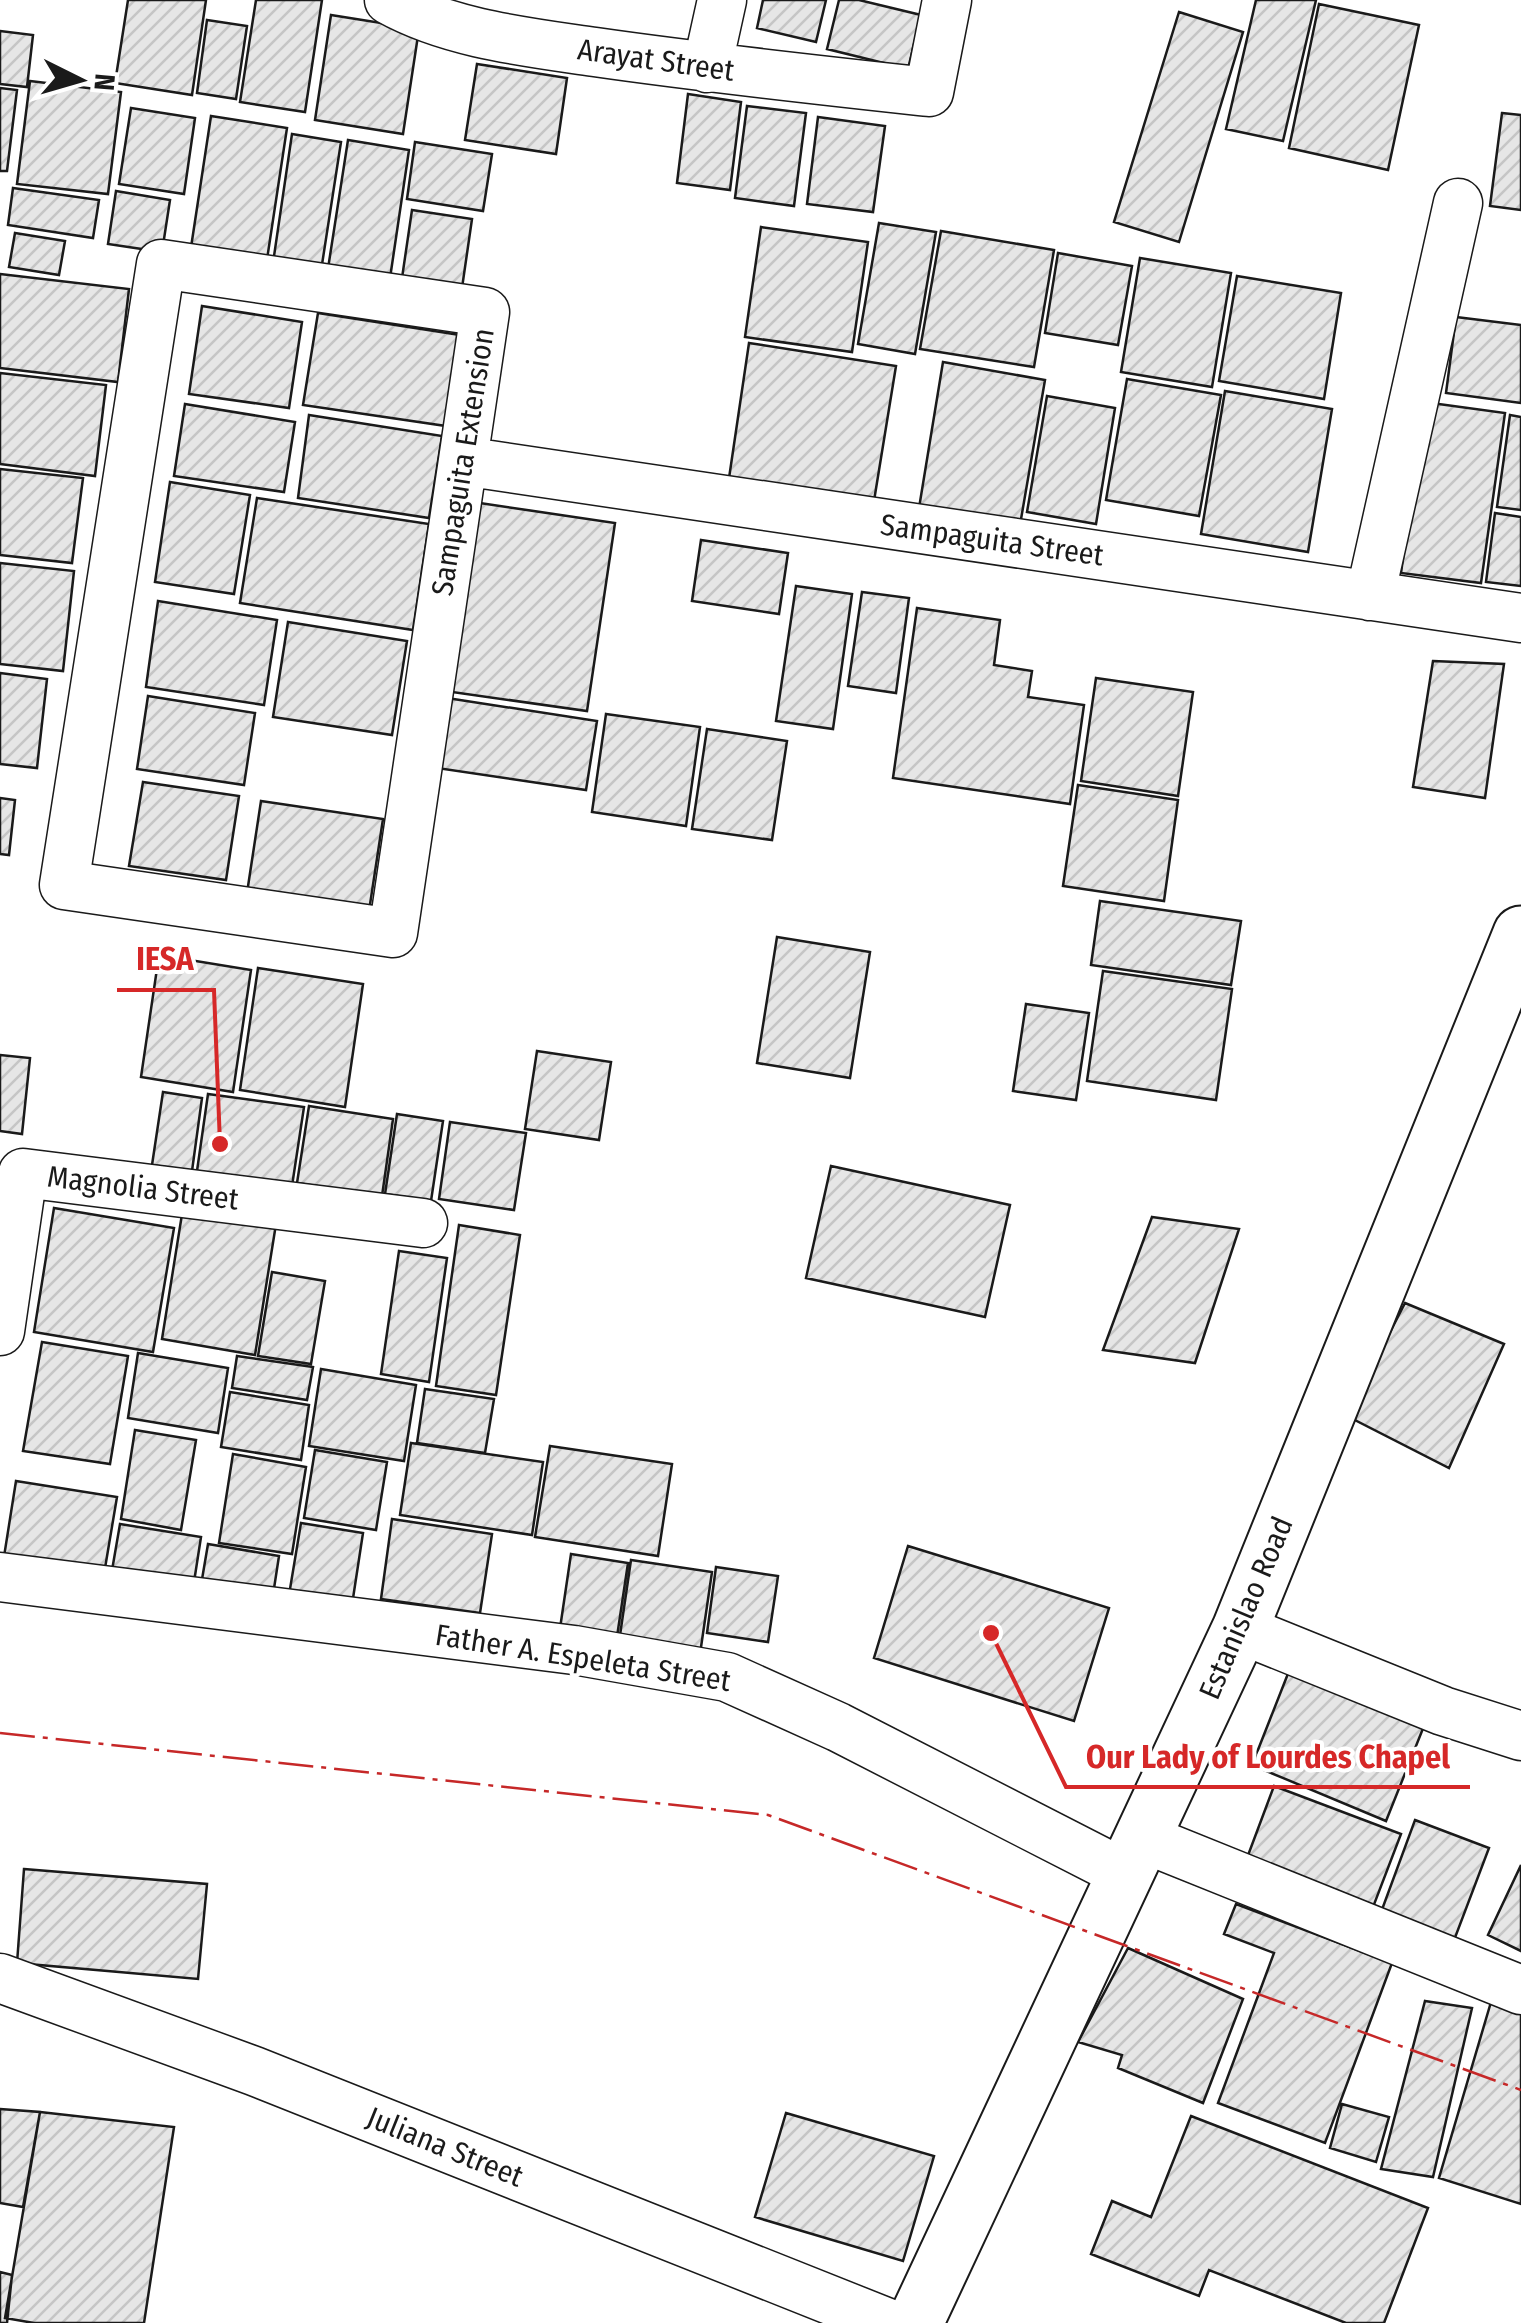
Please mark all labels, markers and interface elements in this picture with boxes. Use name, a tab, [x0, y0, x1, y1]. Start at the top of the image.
north arrow	[30, 30, 130, 130]
street label: Arayat Street	[575, 31, 737, 89]
text: N	[87, 72, 122, 92]
street label: Sampaguita Extension	[424, 326, 502, 598]
street label: Sampaguita Street	[878, 507, 1106, 574]
callout: IESA	[117, 928, 214, 990]
text: IESA	[136, 940, 194, 978]
street label: Magnolia Street	[45, 1158, 241, 1218]
street label: Estanislao Road	[1191, 1511, 1301, 1705]
street label: Father A. Espeleta Street	[433, 1617, 733, 1699]
callout: Our Lady of Lourdes Chapel	[1066, 1725, 1470, 1787]
text: Our Lady of Lourdes Chapel	[1086, 1738, 1450, 1776]
street label: Juliana Street	[362, 2099, 529, 2195]

